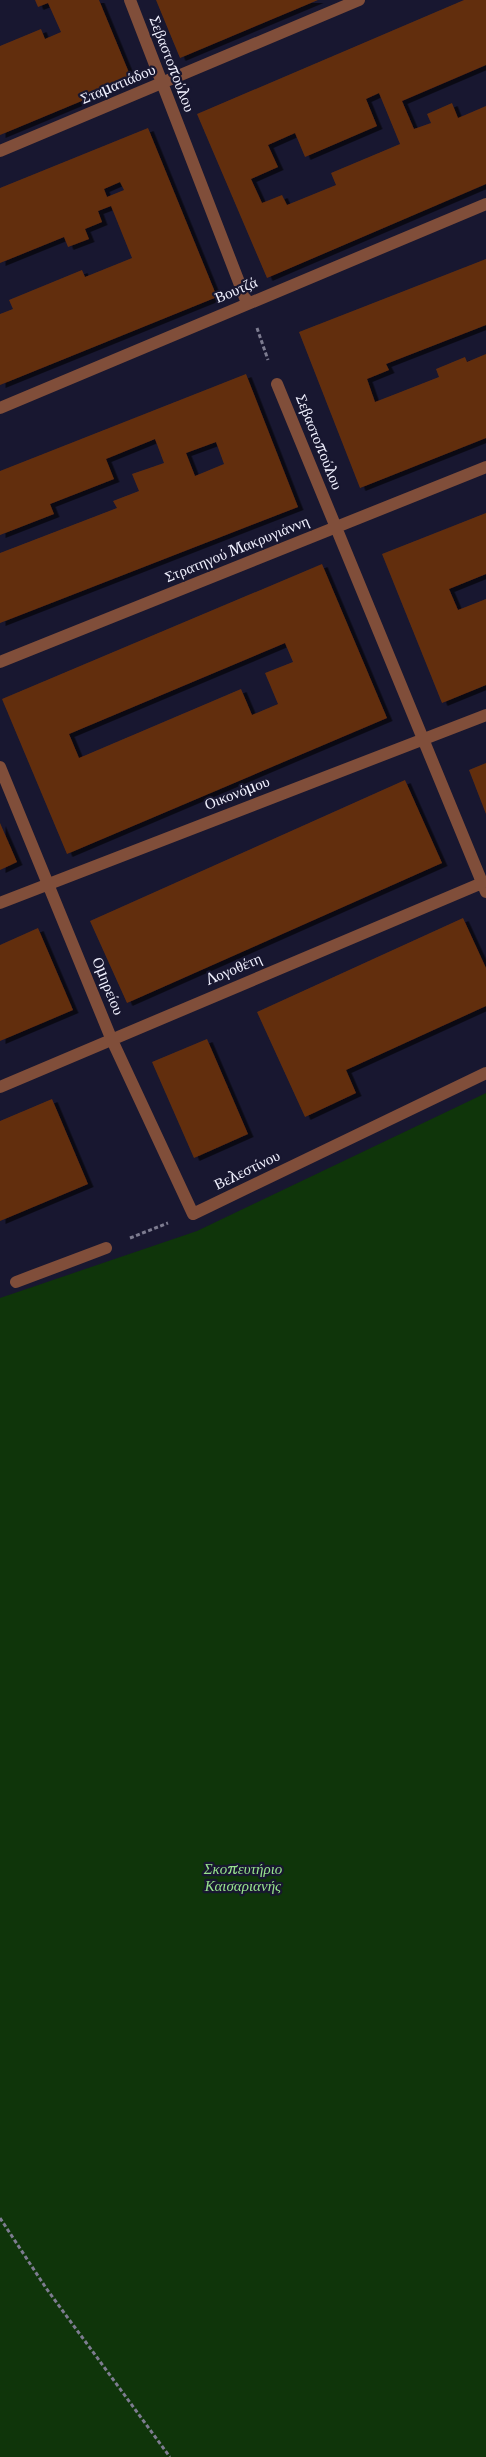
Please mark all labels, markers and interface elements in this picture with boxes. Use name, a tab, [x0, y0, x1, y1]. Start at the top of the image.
street label: Σεβαστοπούλου	[145, 13, 199, 114]
street label: Σταματιάδου	[78, 59, 158, 108]
street label: Βουτζά	[212, 272, 260, 307]
street label: Σεβαστοπούλου	[292, 391, 347, 492]
street label: Στρατηγού Μακρυγιάννη	[162, 511, 312, 586]
street label: Οικονόμου	[202, 771, 272, 814]
street label: Λογοθέτη	[202, 948, 265, 989]
street label: Ομηρείου	[88, 954, 129, 1018]
street label: Βελεστίνου	[211, 1145, 283, 1194]
park label: Σκοπευτήριο Καισαριανής	[203, 1859, 283, 1895]

